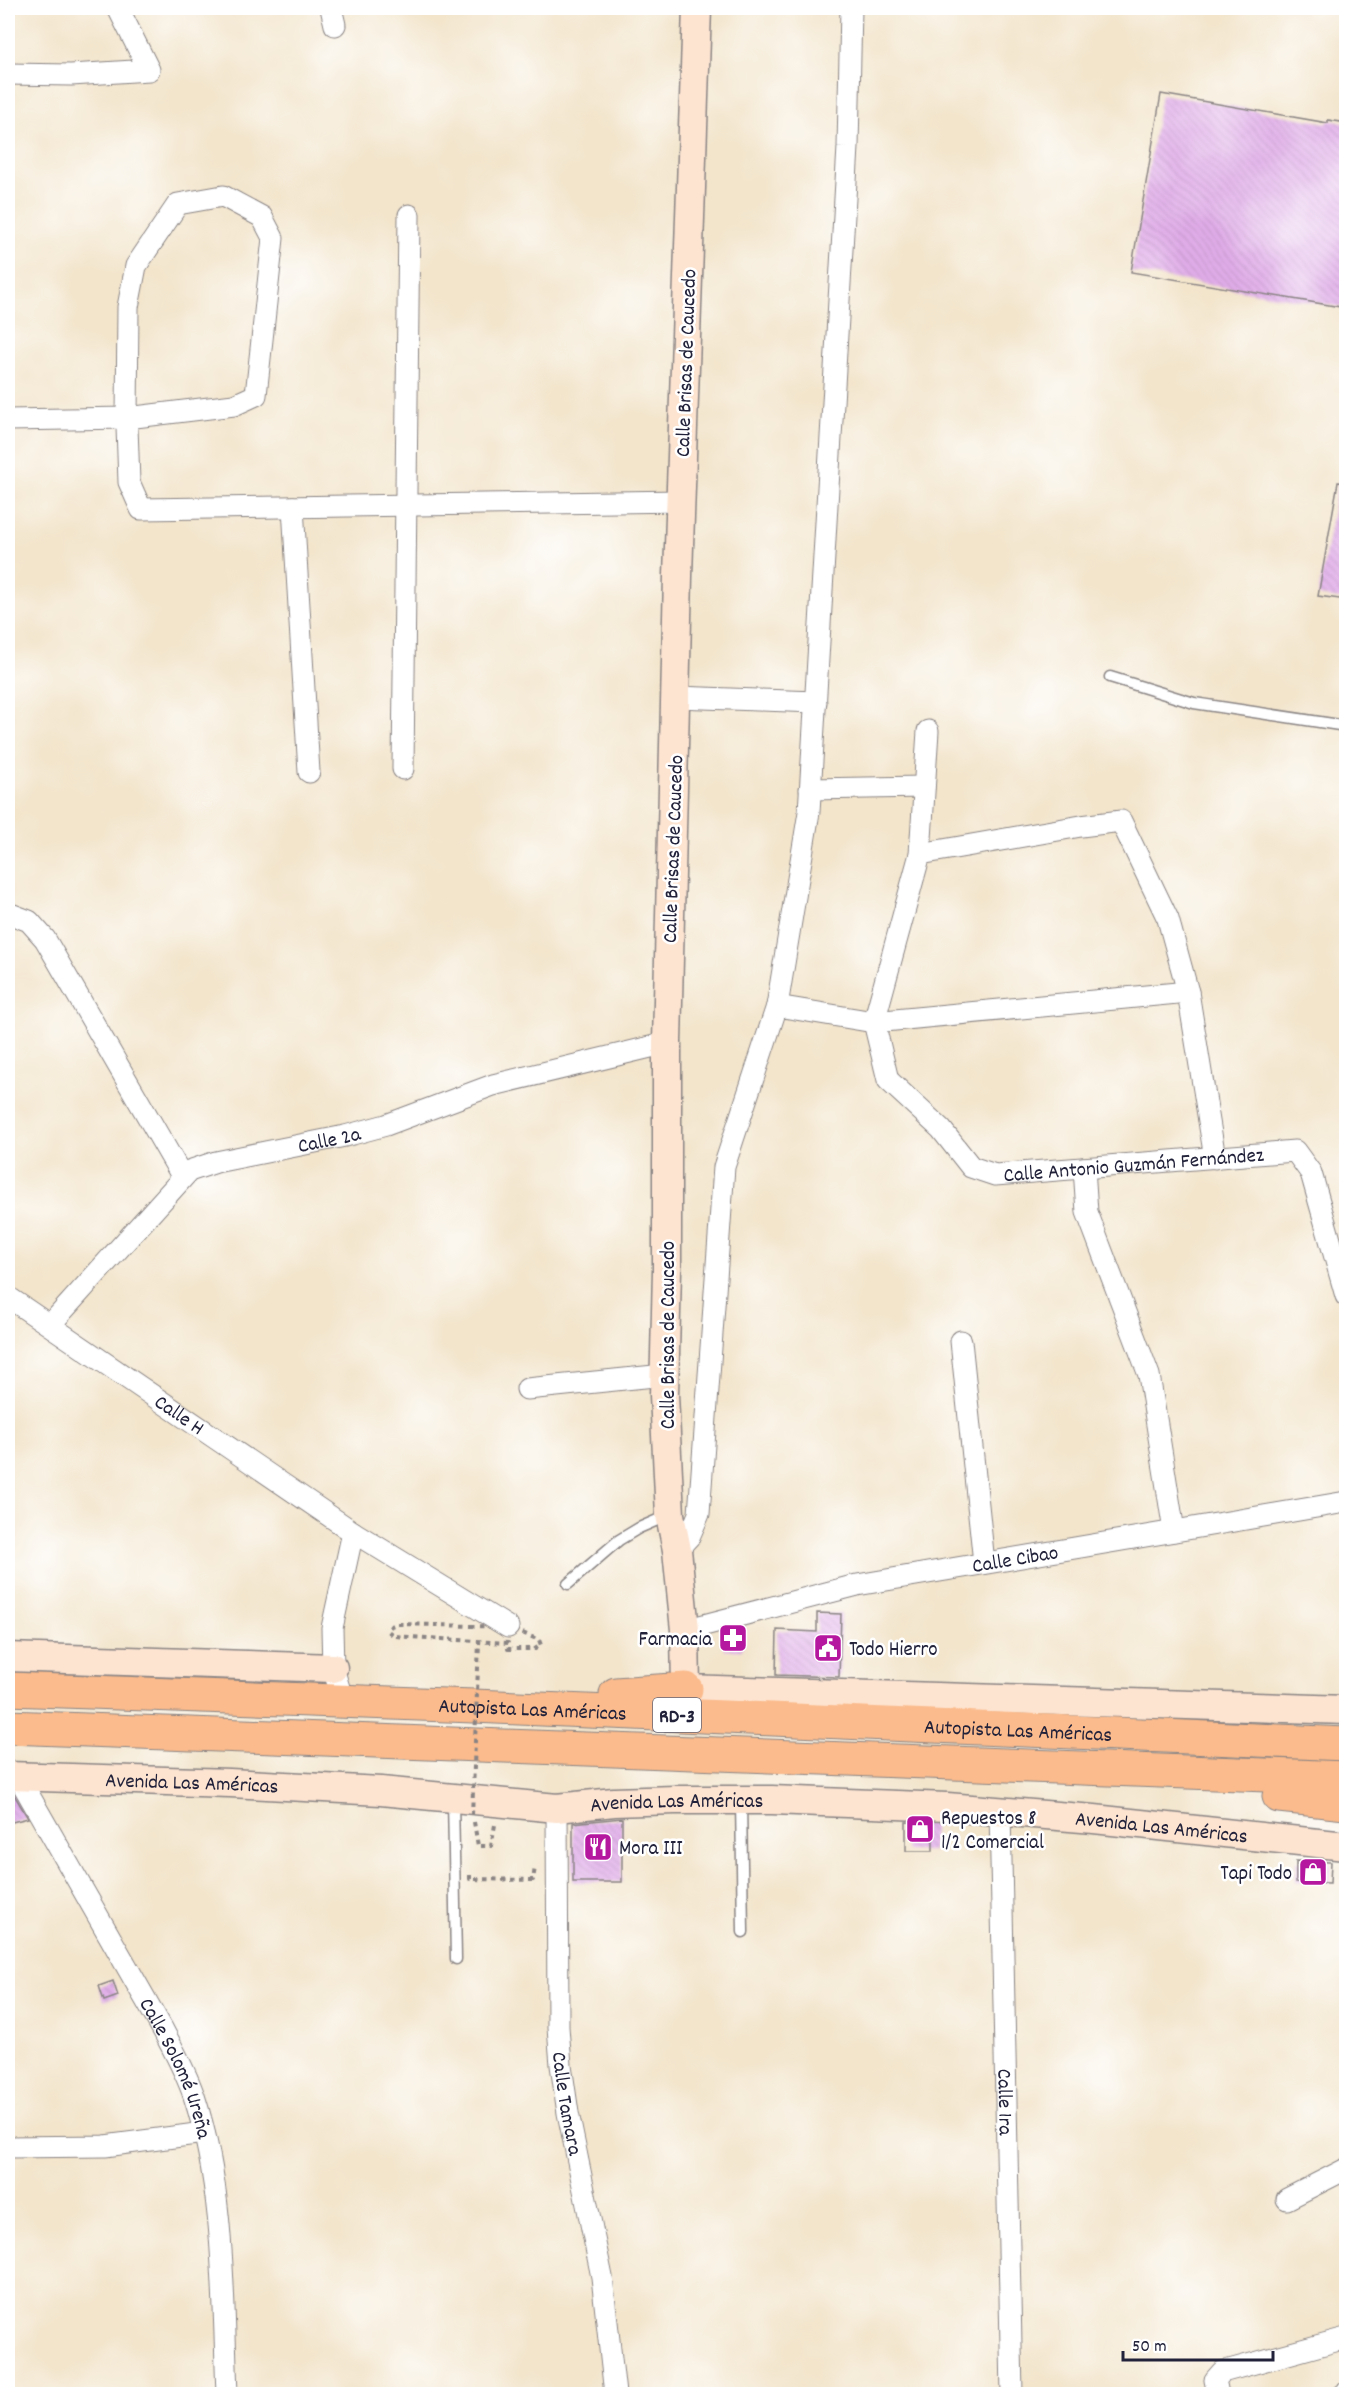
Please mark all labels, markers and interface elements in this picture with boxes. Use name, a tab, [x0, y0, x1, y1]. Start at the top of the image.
street label: Calle Brisas de Caucedo	[670, 269, 706, 458]
street label: Calle Brisas de Caucedo	[657, 755, 693, 944]
street label: Calle 2a	[295, 1120, 365, 1163]
street label: Calle Antonio Guzmán Fernández	[1003, 1142, 1265, 1192]
street label: Calle Brisas de Caucedo	[655, 1241, 685, 1429]
street label: Calle H	[147, 1389, 209, 1444]
street label: Calle Cibao	[970, 1539, 1061, 1583]
pharmacy icon: Farmacia	[717, 1622, 749, 1654]
place label: Farmacia	[639, 1626, 713, 1656]
public building icon: Todo Hierro	[812, 1632, 844, 1664]
place label: Todo Hierro	[849, 1636, 938, 1666]
street label: Autopista Las Américas	[438, 1693, 627, 1731]
road number: RD-3	[653, 1698, 701, 1732]
street label: Autopista Las Américas	[923, 1714, 1113, 1752]
street label: Avenida Las Américas	[105, 1767, 279, 1804]
street label: Avenida Las Américas	[589, 1788, 763, 1822]
place label: Repuestos 8 1/2 Comercial	[941, 1805, 1044, 1859]
street label: Avenida Las Américas	[1074, 1806, 1249, 1853]
shop icon: Repuestos 8 1/2 Comercial	[904, 1813, 936, 1845]
restaurant icon: Mora III	[582, 1831, 614, 1863]
place label: Mora III	[619, 1835, 683, 1865]
shop icon: Tapi Todo	[1297, 1856, 1329, 1888]
place label: Tapi Todo	[1220, 1860, 1292, 1890]
street label: Calle Solomé Ureña	[130, 1993, 218, 2143]
street label: Calle Tamara	[542, 2051, 589, 2160]
street label: Calle 1ra	[987, 2068, 1019, 2137]
scale bar	[1123, 2324, 1273, 2362]
text: 50 m	[1132, 2335, 1167, 2360]

